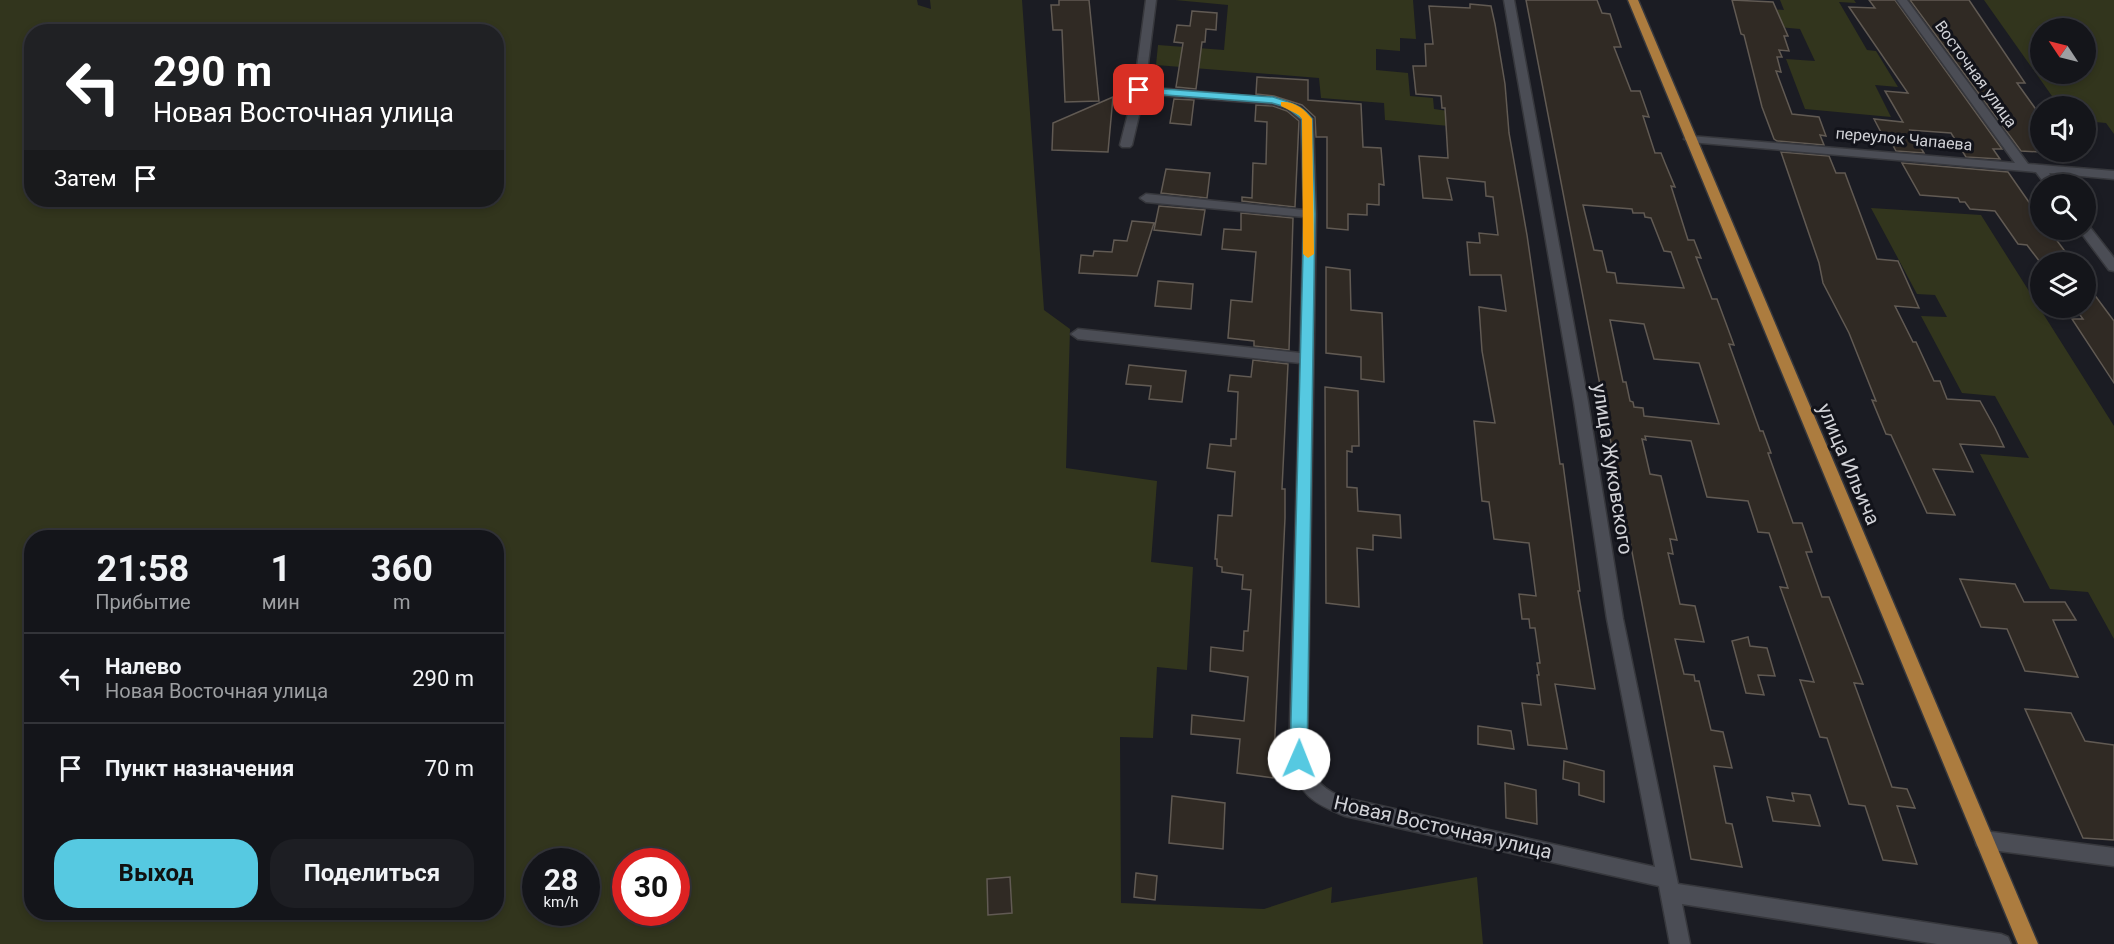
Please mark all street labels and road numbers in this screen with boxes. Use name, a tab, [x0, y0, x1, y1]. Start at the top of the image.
street label: Восточная улица	[1931, 17, 2021, 131]
street label: переулок Чапаева	[1835, 124, 1973, 154]
street label: улица Жуковского	[1588, 382, 1638, 556]
street label: улица Ильича	[1813, 399, 1885, 529]
street label: Новая Восточная улица	[1332, 790, 1554, 864]

